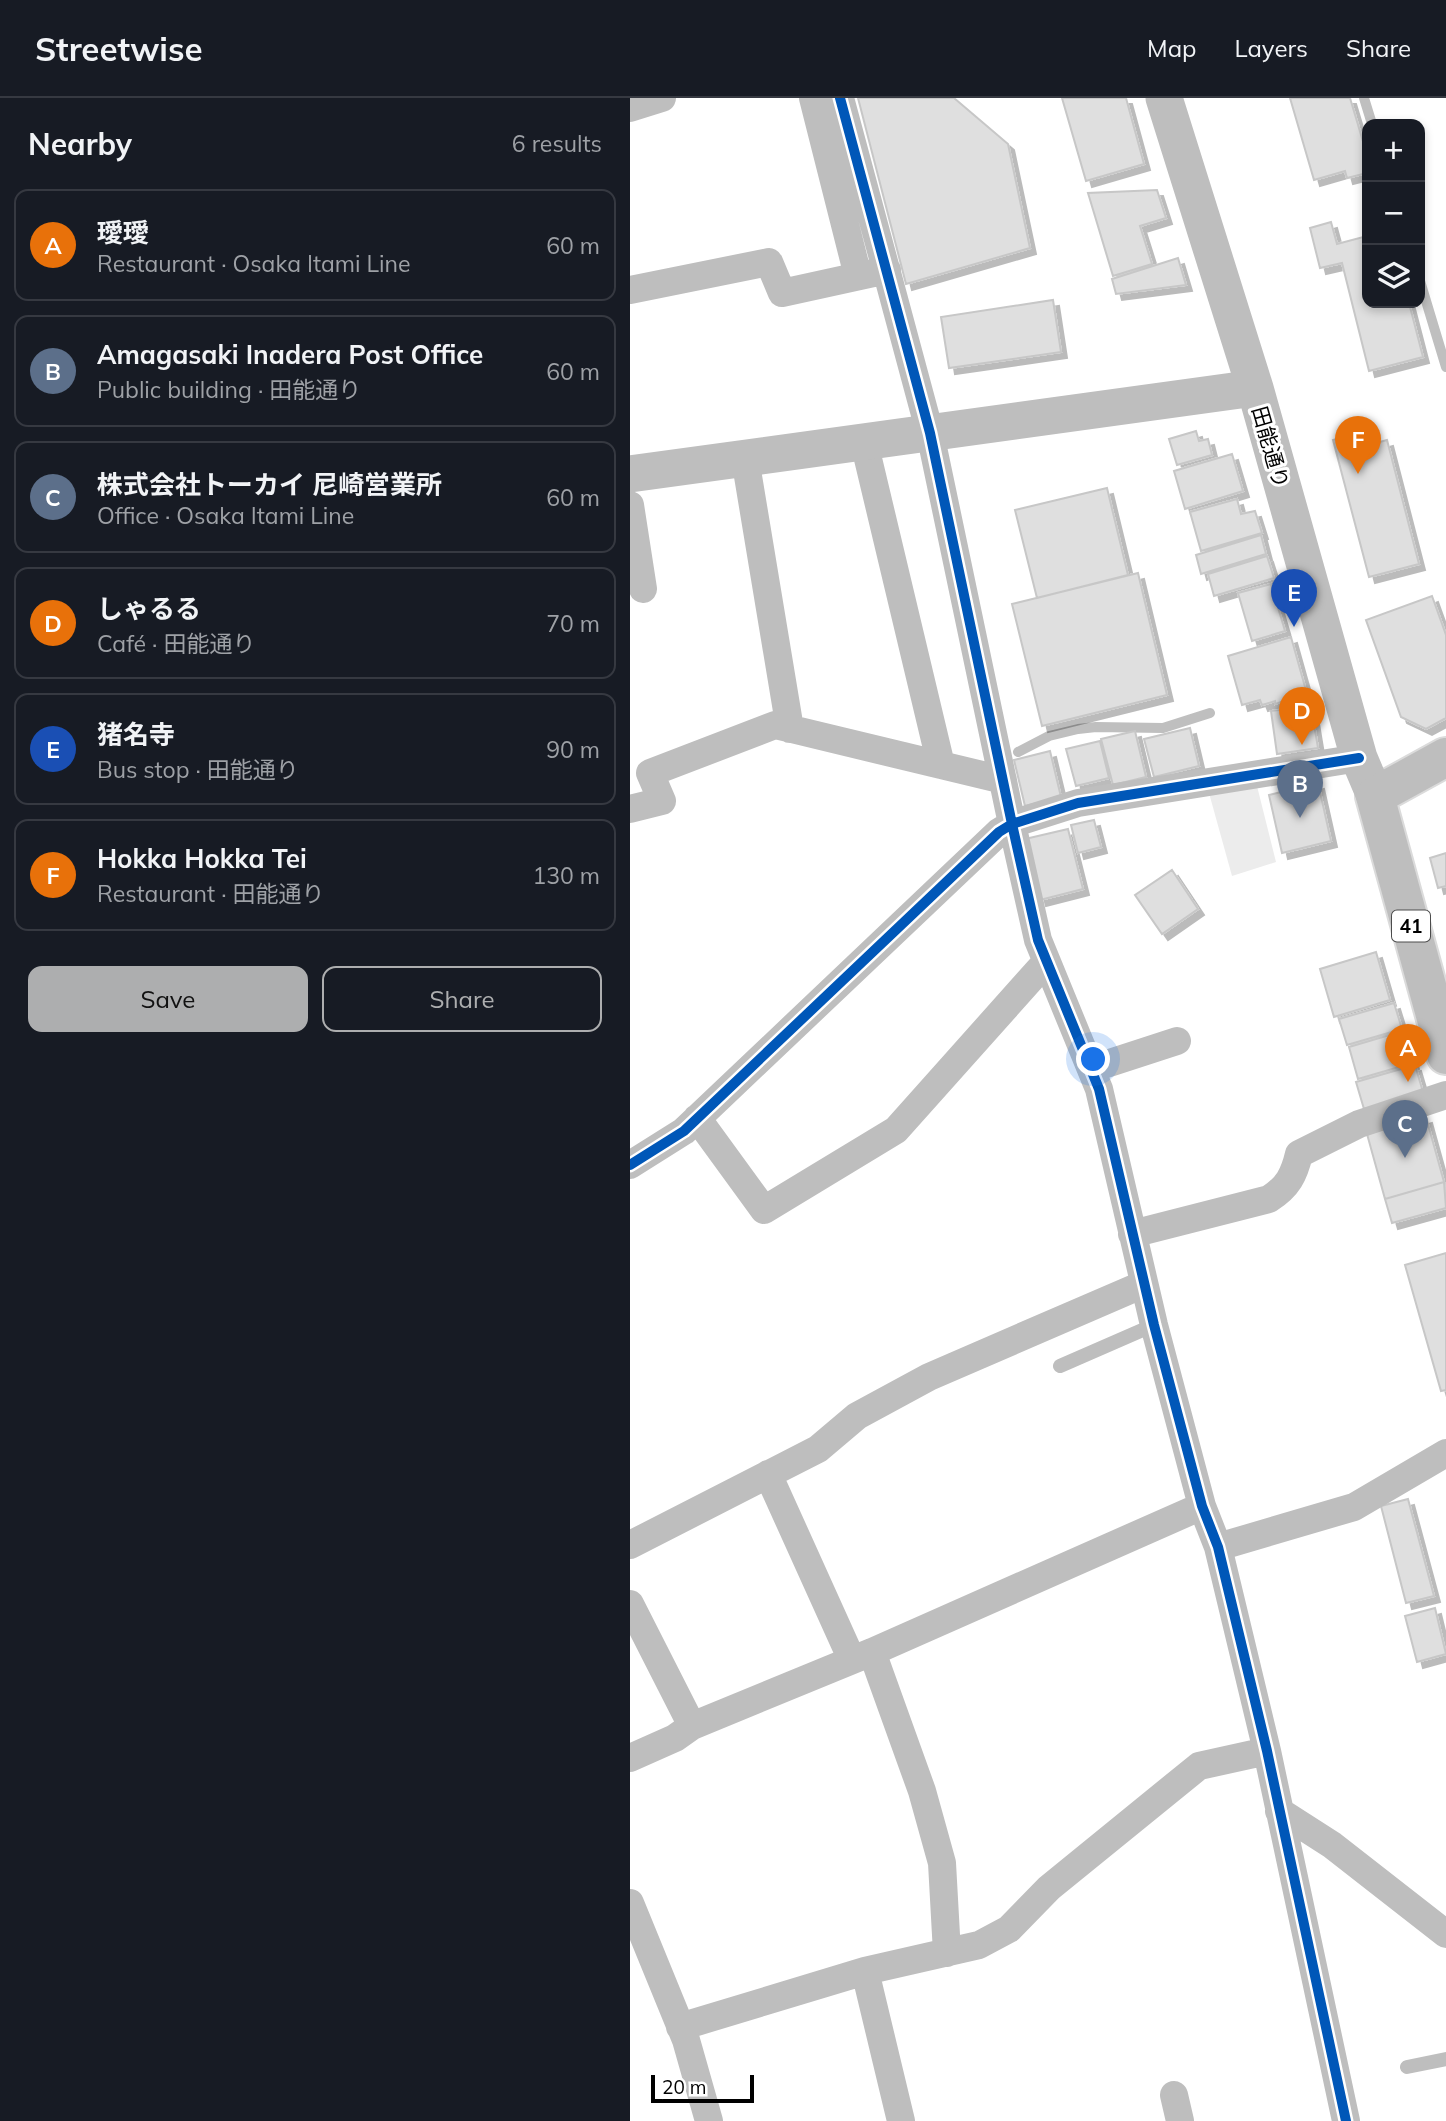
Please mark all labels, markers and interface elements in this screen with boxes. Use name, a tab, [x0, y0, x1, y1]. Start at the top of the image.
text: Streetwise	[35, 28, 203, 69]
text: Map	[1147, 33, 1196, 63]
text: Layers	[1234, 33, 1308, 63]
text: Share	[1346, 33, 1411, 63]
map controls	[1362, 119, 1425, 308]
button: +	[1362, 119, 1425, 182]
text: Nearby	[28, 125, 132, 163]
text: 6 results	[512, 129, 602, 158]
button: −	[1362, 182, 1425, 245]
text: 璦璦	[97, 216, 149, 249]
text: A	[44, 231, 62, 260]
text: 60 m	[546, 231, 600, 260]
button: layers	[1362, 245, 1425, 308]
text: Restaurant · Osaka Itami Line	[97, 249, 410, 278]
text: Amagasaki Inadera Post Office	[97, 338, 483, 371]
text: B	[45, 357, 61, 386]
text: 60 m	[546, 357, 600, 386]
text: Public building · 田能通り	[97, 375, 361, 404]
street label: 田能通り	[1247, 403, 1295, 491]
pin: F	[1335, 416, 1381, 474]
text: 株式会社トーカイ 尼崎営業所	[97, 468, 442, 501]
text: C	[45, 483, 61, 512]
text: 60 m	[546, 483, 600, 512]
text: Office · Osaka Itami Line	[97, 501, 354, 530]
pin: E	[1271, 569, 1317, 627]
text: しゃるる	[97, 592, 201, 625]
text: D	[44, 609, 62, 638]
text: 70 m	[546, 609, 600, 638]
text: Café · 田能通り	[97, 629, 255, 658]
pin: D	[1279, 687, 1325, 745]
text: 猪名寺	[97, 718, 175, 751]
text: E	[46, 735, 60, 764]
text: 90 m	[546, 735, 600, 764]
text: Bus stop · 田能通り	[97, 755, 299, 784]
pin: B	[1277, 760, 1323, 818]
text: Hokka Hokka Tei	[97, 842, 307, 875]
text: F	[46, 861, 60, 890]
text: 130 m	[532, 861, 600, 890]
text: Restaurant · 田能通り	[97, 879, 324, 908]
road number: 41	[1392, 911, 1430, 942]
button: Save	[28, 966, 308, 1032]
button: Share	[322, 966, 602, 1032]
pin: A	[1385, 1024, 1431, 1082]
your location	[1076, 1042, 1110, 1076]
pin: C	[1382, 1100, 1428, 1158]
scale bar	[651, 2072, 754, 2104]
text: 20 m	[662, 2075, 706, 2099]

